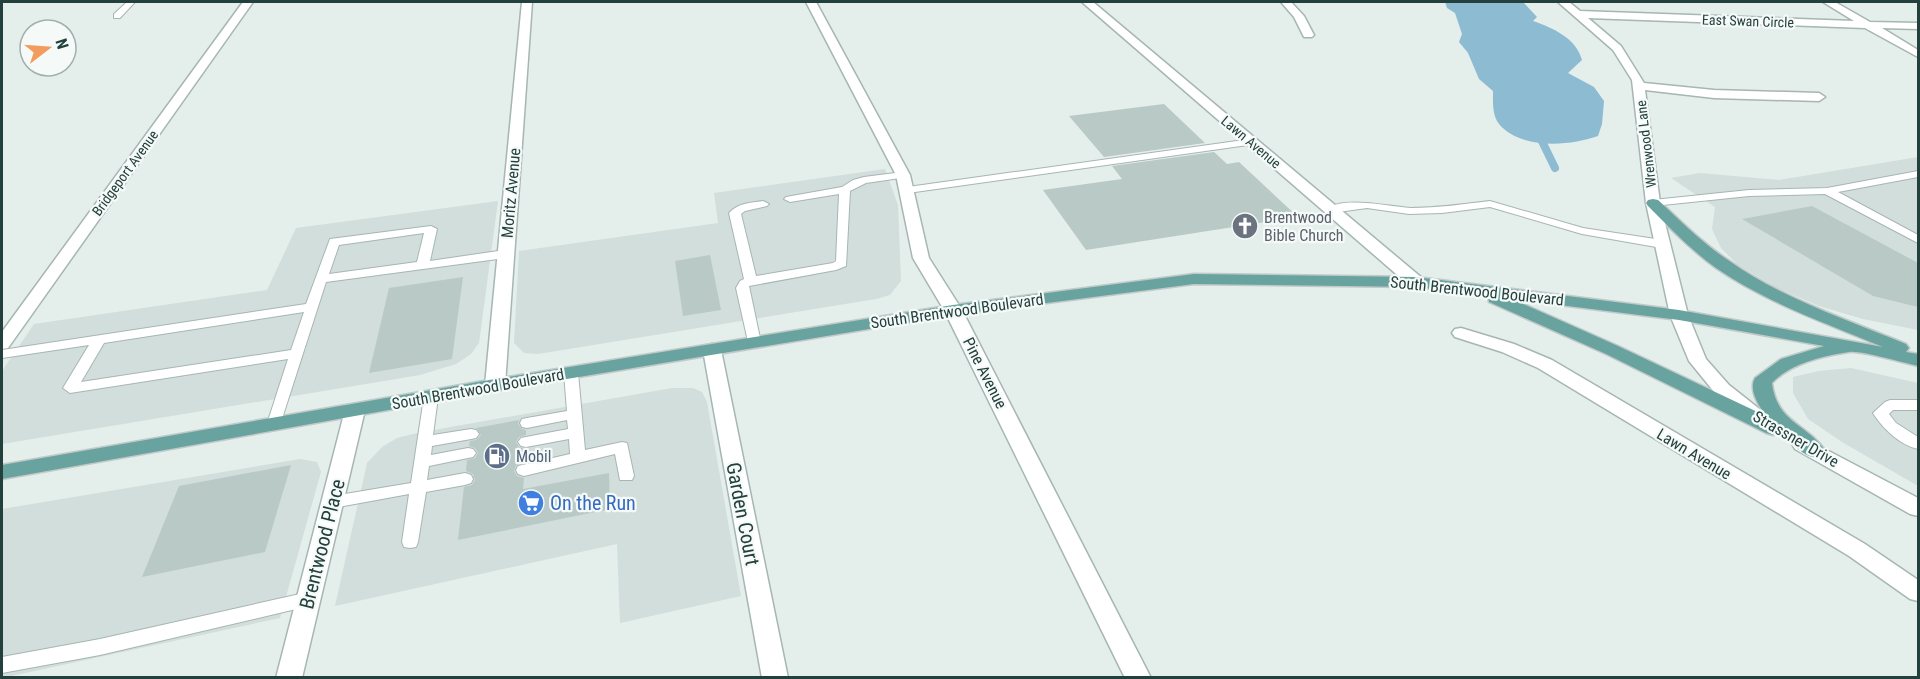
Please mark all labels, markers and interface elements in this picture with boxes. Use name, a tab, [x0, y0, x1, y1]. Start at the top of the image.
street label: East Swan Circle	[1702, 11, 1795, 31]
north arrow	[18, 18, 78, 78]
text: N	[51, 36, 72, 51]
street label: Wrenwood Lane	[1633, 99, 1659, 189]
street label: Lawn Avenue	[1218, 112, 1284, 172]
street label: Bridgeport Avenue	[89, 127, 162, 219]
street label: Moritz Avenue	[498, 147, 524, 239]
place label: Brentwood Bible Church	[1264, 208, 1344, 245]
church icon: Brentwood Bible Church	[1230, 211, 1260, 241]
street label: South Brentwood Boulevard	[1389, 272, 1565, 310]
street label: South Brentwood Boulevard	[869, 289, 1045, 333]
street label: Pine Avenue	[959, 334, 1011, 412]
street label: South Brentwood Boulevard	[391, 365, 565, 413]
street label: Strassner Drive	[1750, 407, 1842, 471]
street label: Lawn Avenue	[1653, 424, 1735, 484]
fuel station icon: Mobil	[482, 441, 512, 471]
place label: Mobil	[516, 447, 551, 466]
street label: Garden Court	[721, 460, 765, 568]
street label: Brentwood Place	[294, 476, 350, 612]
supermarket icon: On the Run	[516, 488, 546, 518]
place label: On the Run	[550, 491, 636, 515]

